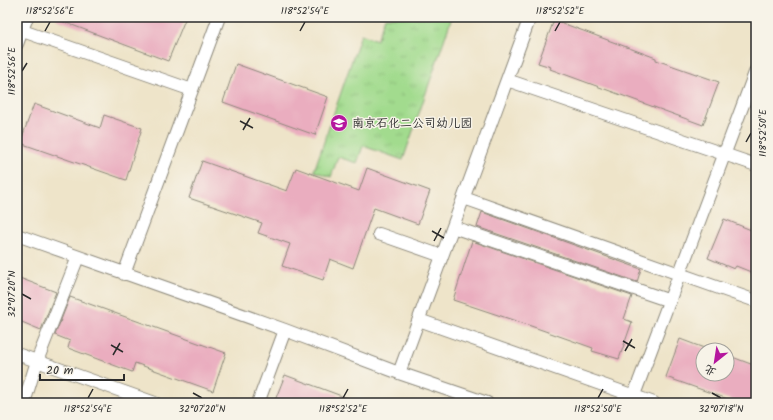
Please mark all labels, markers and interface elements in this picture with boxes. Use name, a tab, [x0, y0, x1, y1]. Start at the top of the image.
text: 118°52'56"E	[26, 3, 75, 19]
text: 118°52'54"E	[281, 3, 330, 19]
text: 118°52'52"E	[536, 3, 585, 19]
text: 118°52'56"E	[4, 46, 20, 95]
text: 118°52'50"E	[755, 108, 771, 157]
school or university icon: 南京石化二公司幼儿园	[329, 113, 349, 133]
place label: 南京石化二公司幼儿园	[352, 114, 472, 133]
text: 32°07'20"N	[4, 270, 20, 317]
north arrow	[695, 342, 735, 382]
scale bar	[40, 356, 124, 382]
text: 北	[701, 359, 720, 380]
text: 20 m	[46, 361, 74, 380]
text: 118°52'54"E	[64, 401, 113, 417]
text: 32°07'20"N	[179, 401, 226, 417]
text: 118°52'52"E	[319, 401, 368, 417]
text: 118°52'50"E	[574, 401, 623, 417]
text: 32°07'18"N	[698, 401, 744, 417]

